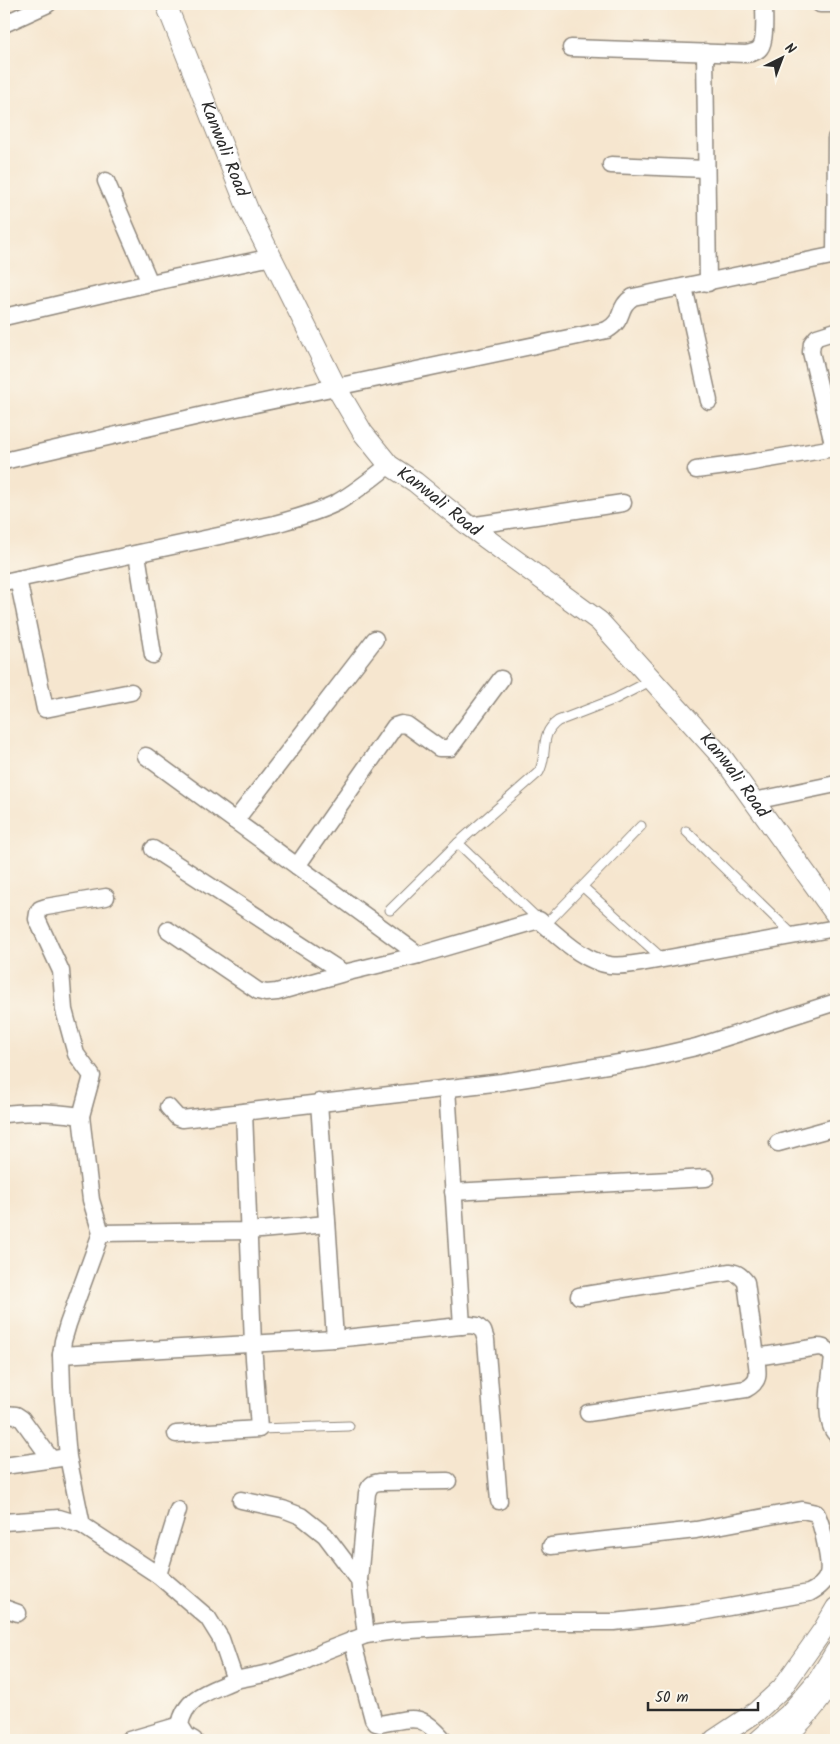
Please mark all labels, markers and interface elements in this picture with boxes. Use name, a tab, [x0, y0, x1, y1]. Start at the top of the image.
north arrow	[758, 32, 808, 82]
text: N	[779, 38, 801, 60]
street label: Kanwali Road	[192, 96, 256, 202]
street label: Kanwali Road	[391, 459, 488, 545]
street label: Kanwali Road	[692, 726, 777, 825]
scale bar	[648, 1679, 758, 1711]
text: 50 m	[655, 1686, 689, 1710]

